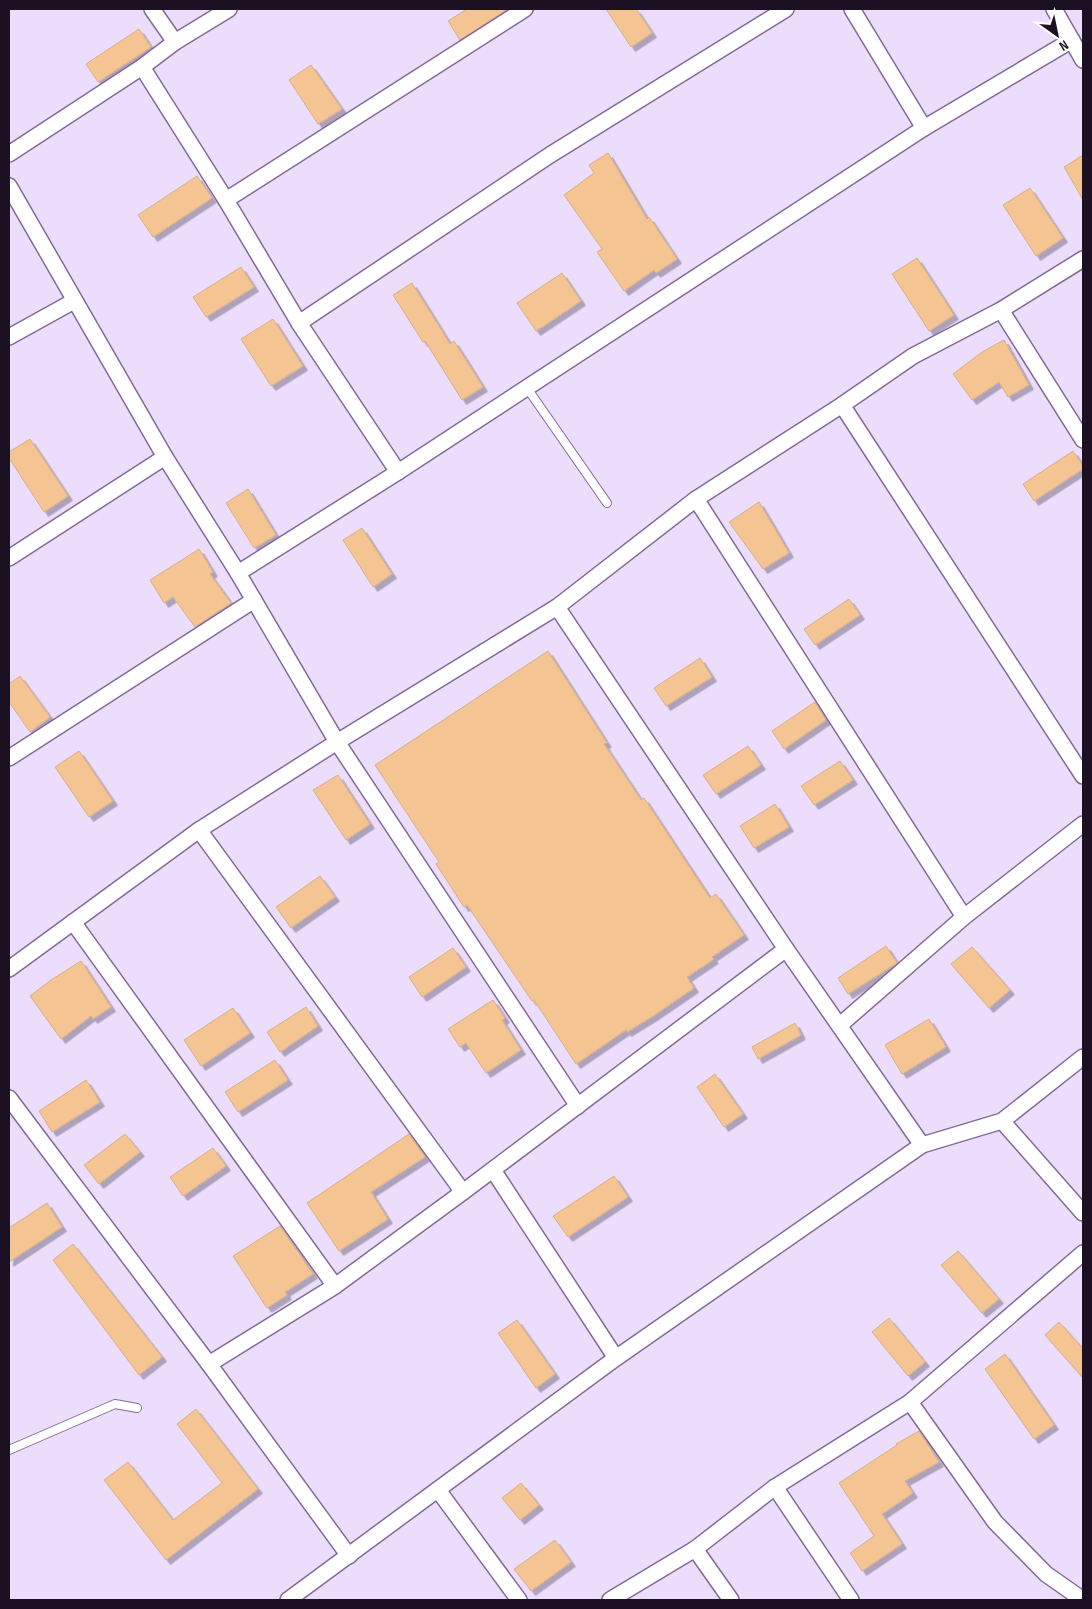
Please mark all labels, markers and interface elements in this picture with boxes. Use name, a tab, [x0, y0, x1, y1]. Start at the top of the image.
north arrow	[1032, 10, 1082, 60]
text: N	[1056, 36, 1072, 55]

